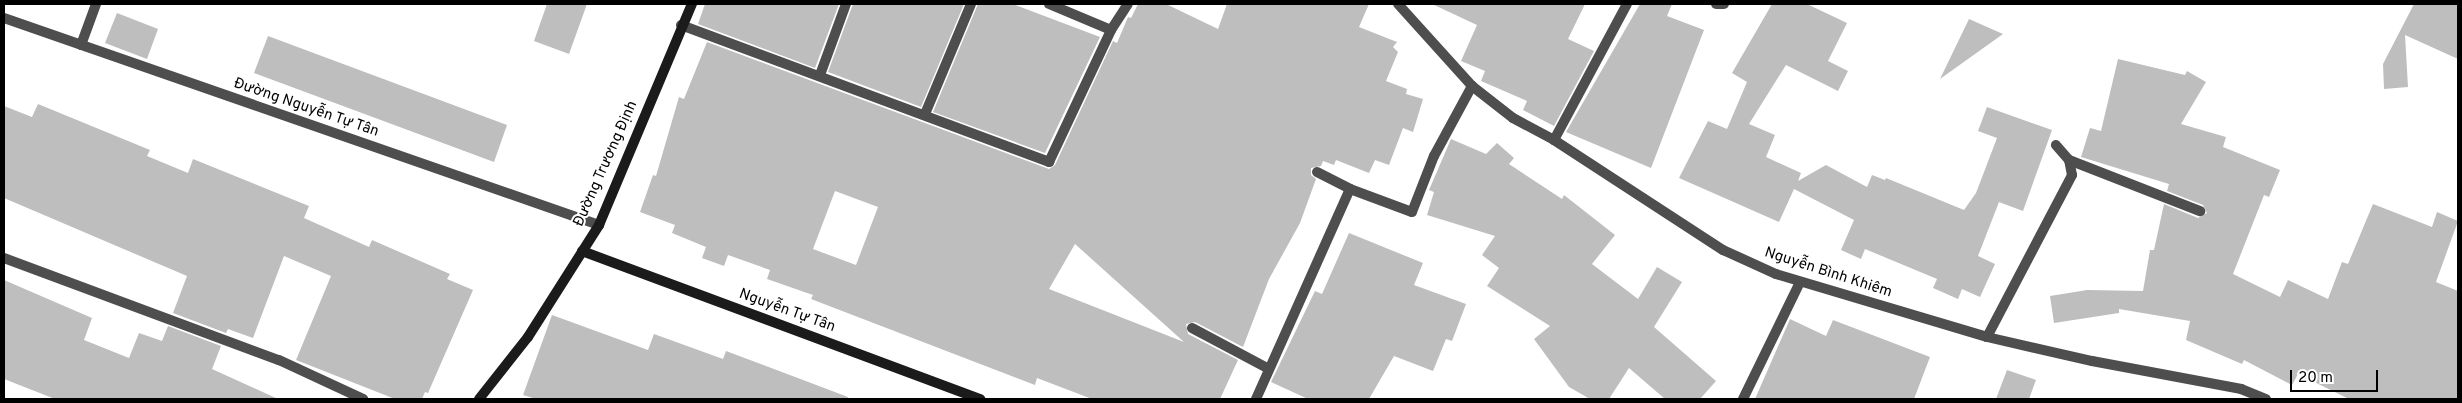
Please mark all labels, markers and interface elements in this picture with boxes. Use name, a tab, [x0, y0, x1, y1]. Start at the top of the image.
street label: Đường Nguyễn Tự Tân	[230, 74, 382, 142]
street label: Đường Trương Định	[570, 98, 642, 230]
street label: Nguyễn Bình Khiêm	[1762, 244, 1894, 302]
street label: Nguyễn Tự Tân	[736, 285, 838, 337]
scale bar	[2292, 360, 2380, 392]
text: 20 m	[2298, 369, 2333, 388]

